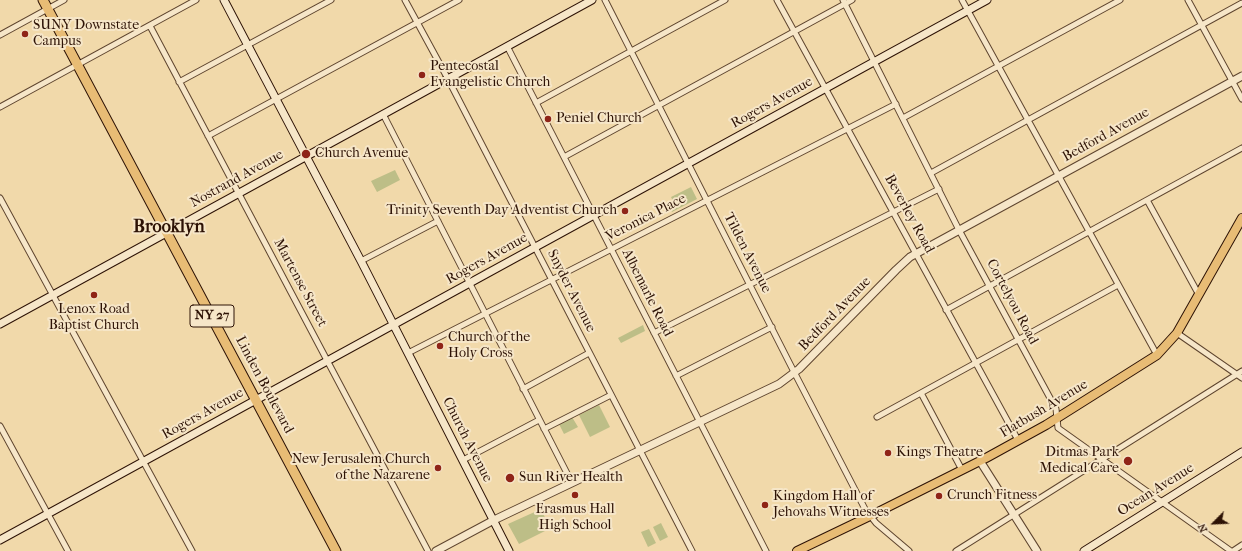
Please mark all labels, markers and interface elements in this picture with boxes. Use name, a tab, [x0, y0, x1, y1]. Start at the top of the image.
place label: SUNY Downstate Campus	[33, 18, 139, 50]
marker: SUNY Downstate Campus	[20, 29, 30, 39]
place label: Pentecostal Evangelistic Church	[430, 59, 550, 92]
marker: Pentecostal Evangelistic Church	[417, 70, 427, 80]
street label: Rogers Avenue	[728, 74, 816, 132]
street label: Bedford Avenue	[1060, 104, 1152, 166]
place label: Peniel Church	[556, 111, 642, 127]
marker: Peniel Church	[543, 114, 553, 124]
street label: Nostrand Avenue	[187, 146, 287, 212]
place label: Church Avenue	[315, 146, 408, 162]
marker: Church Avenue	[300, 148, 312, 160]
street label: Beverley Road	[880, 172, 938, 256]
street label: Veronica Place	[603, 191, 689, 245]
place label: Trinity Seventh Day Adventist Church	[386, 203, 617, 219]
marker: Trinity Seventh Day Adventist Church	[620, 206, 630, 216]
street label: Tilden Avenue	[720, 210, 774, 296]
district label: Brooklyn	[133, 217, 205, 239]
street label: Rogers Avenue	[443, 230, 531, 288]
street label: Martense Street	[270, 236, 330, 330]
street label: Albemarle Road	[618, 246, 676, 340]
street label: Snyder Avenue	[543, 247, 599, 335]
street label: Cortelyou Road	[982, 256, 1042, 348]
street label: Bedford Avenue	[795, 273, 875, 355]
marker: Lenox Road Baptist Church	[89, 290, 99, 300]
place label: Lenox Road Baptist Church	[49, 302, 139, 334]
road number: NY 27	[190, 305, 234, 327]
place label: Church of the Holy Cross	[448, 330, 530, 362]
street label: Linden Boulevard	[231, 334, 297, 436]
marker: Church of the Holy Cross	[435, 341, 445, 351]
street label: Flatbush Avenue	[997, 376, 1091, 442]
street label: Rogers Avenue	[159, 385, 247, 443]
street label: Church Avenue	[438, 395, 496, 485]
place label: Kings Theatre	[896, 445, 983, 461]
place label: Ditmas Park Medical Care	[1040, 445, 1119, 478]
marker: Kings Theatre	[883, 448, 893, 458]
place label: New Jerusalem Church of the Nazarene	[292, 452, 430, 484]
marker: Ditmas Park Medical Care	[1122, 455, 1134, 467]
street label: Ocean Avenue	[1115, 460, 1197, 520]
marker: New Jerusalem Church of the Nazarene	[433, 463, 443, 473]
place label: Sun River Health	[519, 470, 623, 486]
marker: Sun River Health	[504, 472, 516, 484]
place label: Crunch Fitness	[947, 488, 1037, 504]
place label: Kingdom Hall of Jehovahs Witnesses	[773, 489, 889, 522]
marker: Erasmus Hall High School	[570, 490, 580, 500]
marker: Crunch Fitness	[934, 491, 944, 501]
marker: Kingdom Hall of Jehovahs Witnesses	[760, 500, 770, 510]
place label: Erasmus Hall High School	[535, 502, 615, 534]
north arrow	[1194, 503, 1234, 543]
text: N	[1195, 522, 1210, 535]

